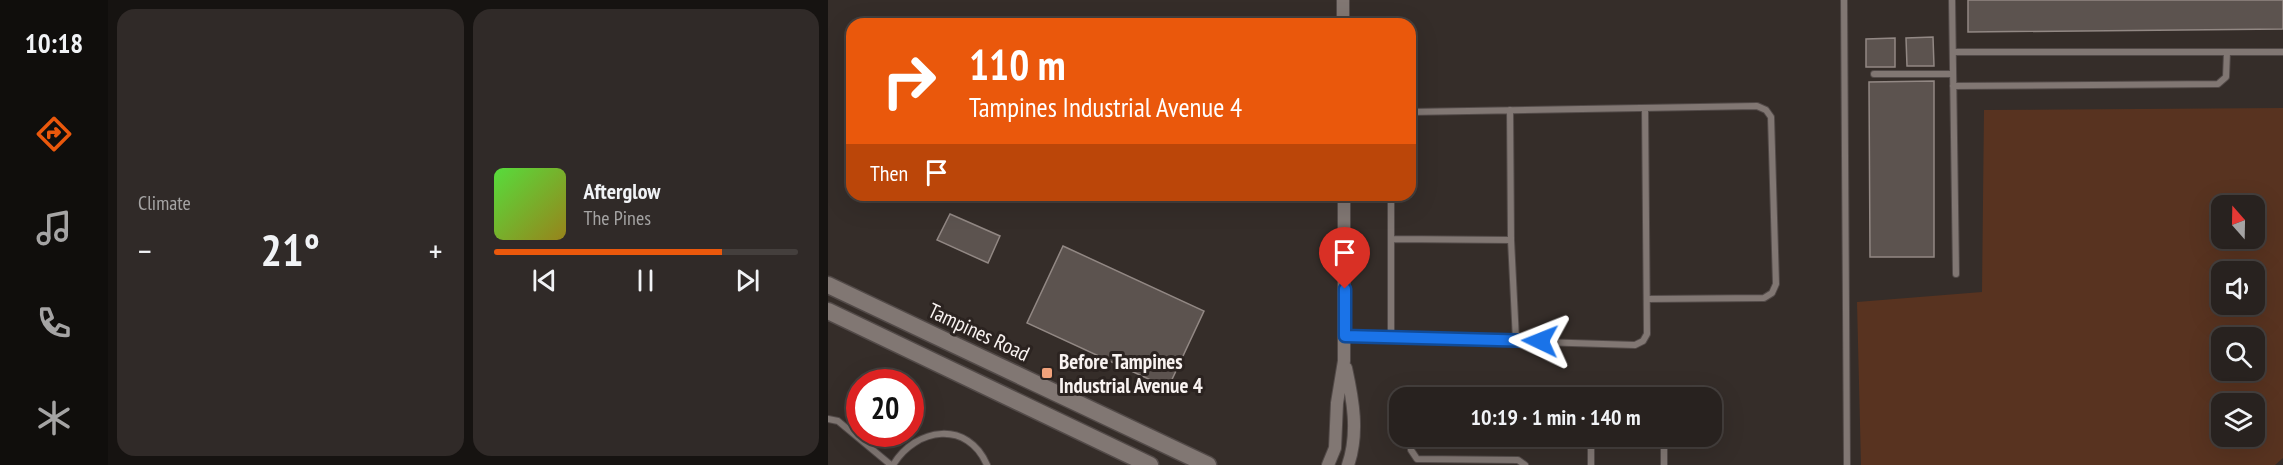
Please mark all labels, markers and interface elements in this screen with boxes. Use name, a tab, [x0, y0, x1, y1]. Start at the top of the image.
text: 10:18	[25, 26, 83, 60]
text: 110 m	[969, 37, 1066, 92]
icon: right	[870, 42, 948, 120]
text: Tampines Industrial Avenue 4	[969, 90, 1242, 124]
icon: directions	[33, 113, 75, 155]
icon: arrive	[920, 156, 953, 189]
text: Then	[870, 159, 908, 187]
text: Afterglow	[584, 177, 660, 205]
text: Climate	[138, 190, 191, 216]
north arrow	[2211, 195, 2265, 249]
map controls	[2211, 195, 2265, 447]
text: The Pines	[584, 205, 651, 231]
icon: music	[33, 207, 75, 249]
text: 21°	[261, 220, 320, 278]
pin	[1319, 227, 1370, 289]
text: −	[138, 229, 152, 272]
text: +	[429, 229, 443, 272]
icon: arrive	[1328, 236, 1361, 269]
button: sound	[2211, 261, 2265, 315]
icon: previous	[528, 264, 561, 297]
icon: pause	[629, 264, 662, 297]
icon: next	[731, 264, 764, 297]
street label: Tampines Road	[924, 297, 1034, 367]
icon: phone	[33, 302, 75, 344]
position arrow	[1508, 309, 1572, 373]
button: search	[2211, 327, 2265, 381]
place label: Before Tampines Industrial Avenue 4	[1059, 348, 1203, 399]
marker: Before Tampines Industrial Avenue 4	[1040, 366, 1054, 380]
speed limit sign: 20	[846, 369, 924, 447]
button: layers	[2211, 393, 2265, 447]
icon: climate	[33, 397, 75, 439]
text: 10:19 · 1 min · 140 m	[1470, 403, 1641, 431]

